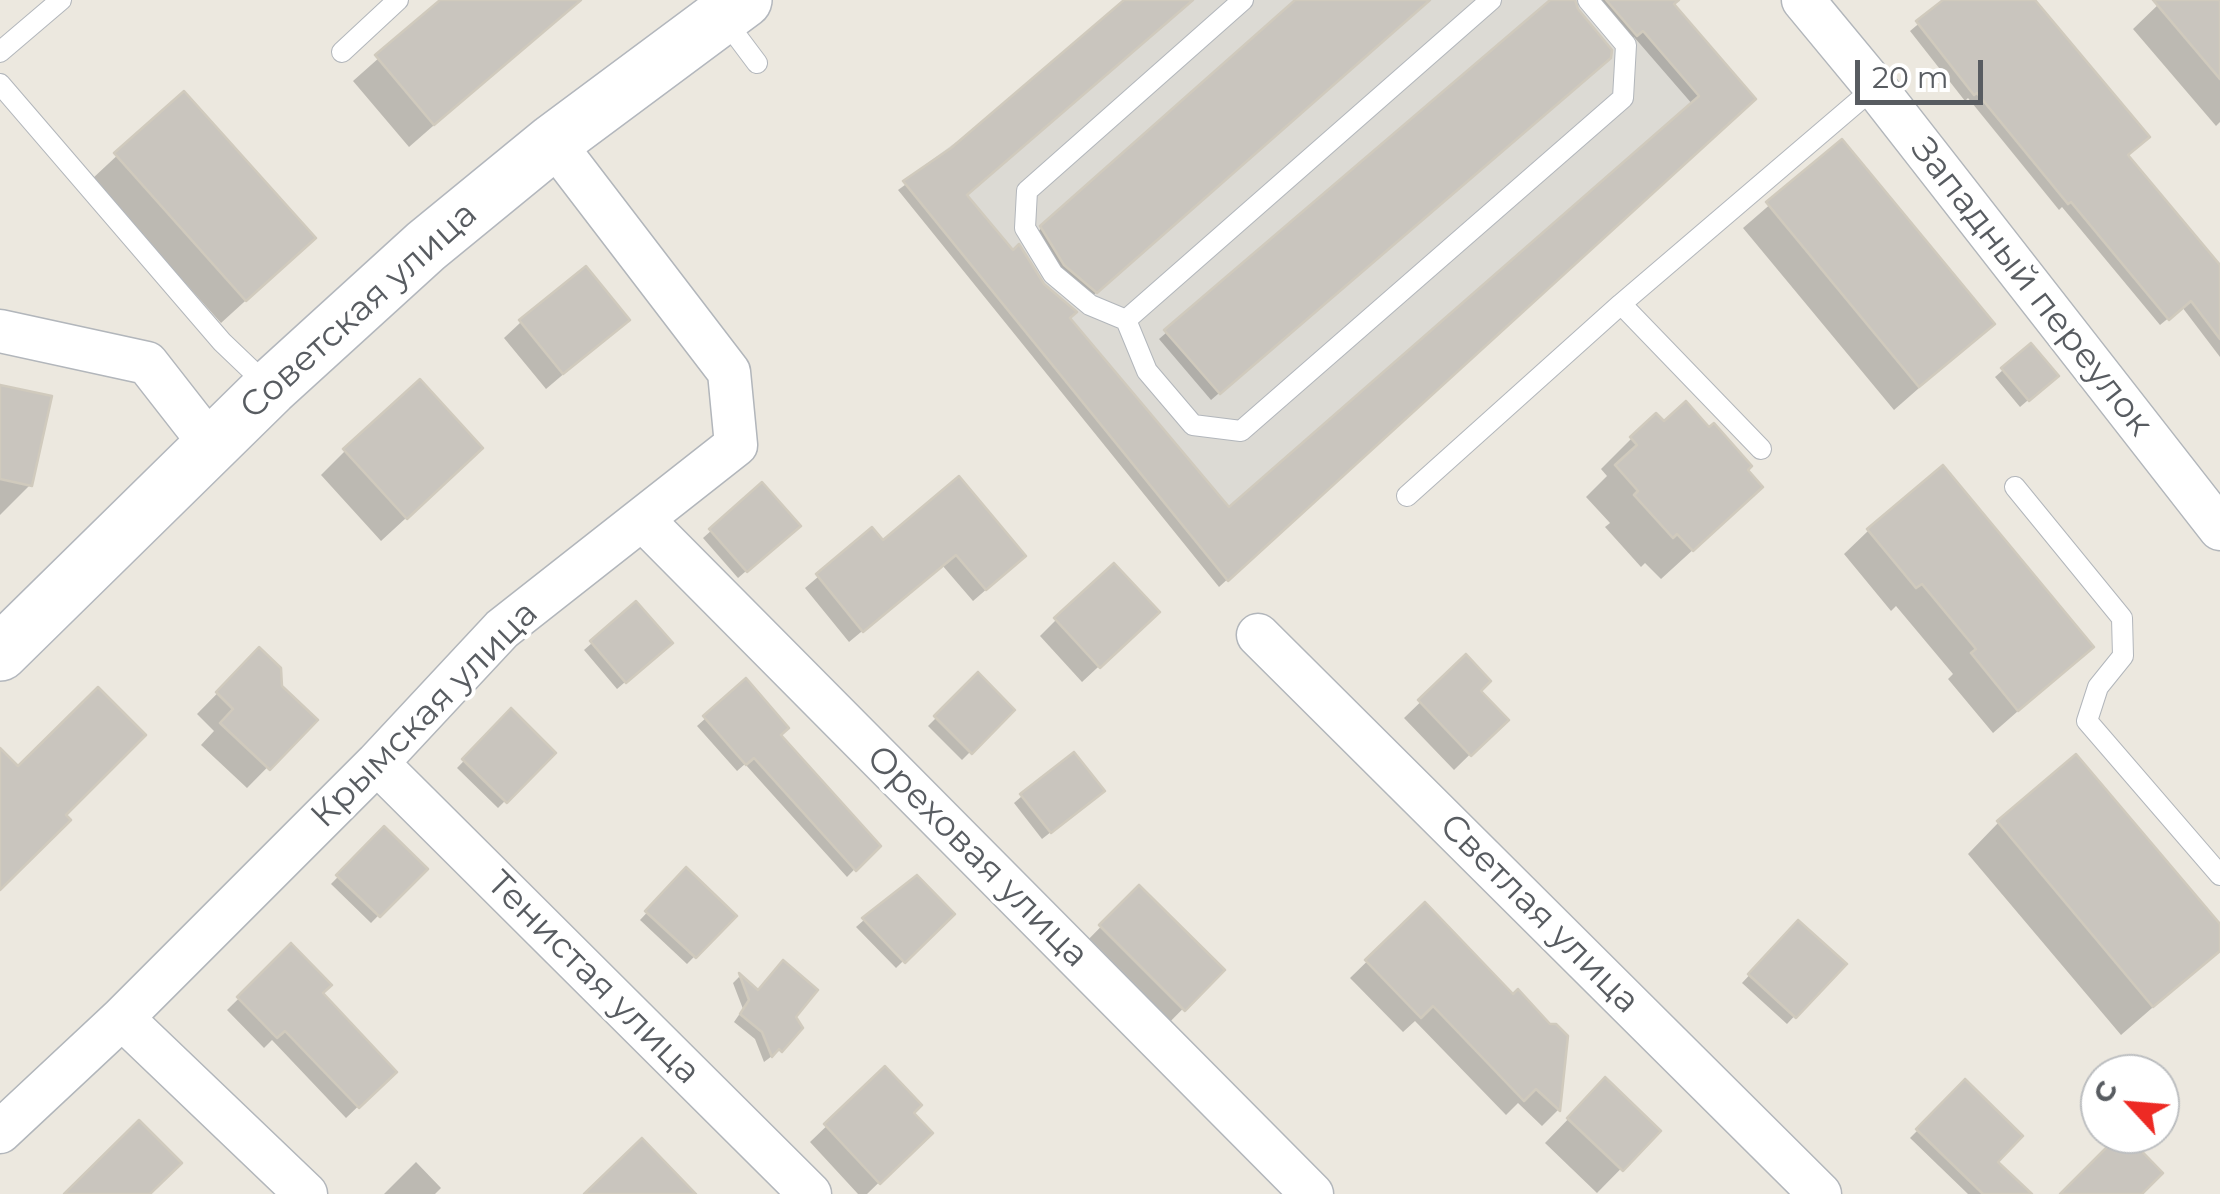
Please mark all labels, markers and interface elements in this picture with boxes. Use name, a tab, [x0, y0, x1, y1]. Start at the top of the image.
scale bar	[1860, 40, 1988, 102]
text: 20 m	[1872, 59, 1949, 96]
street label: Западный переулок	[1901, 129, 2161, 445]
street label: Советская улица	[232, 194, 486, 428]
street label: Крымская улица	[303, 593, 547, 837]
street label: Ореховая улица	[857, 737, 1097, 977]
street label: Светлая улица	[1431, 806, 1647, 1022]
street label: Тенистая улица	[478, 863, 708, 1093]
north arrow	[2080, 1054, 2180, 1154]
text: С	[2085, 1075, 2125, 1108]

